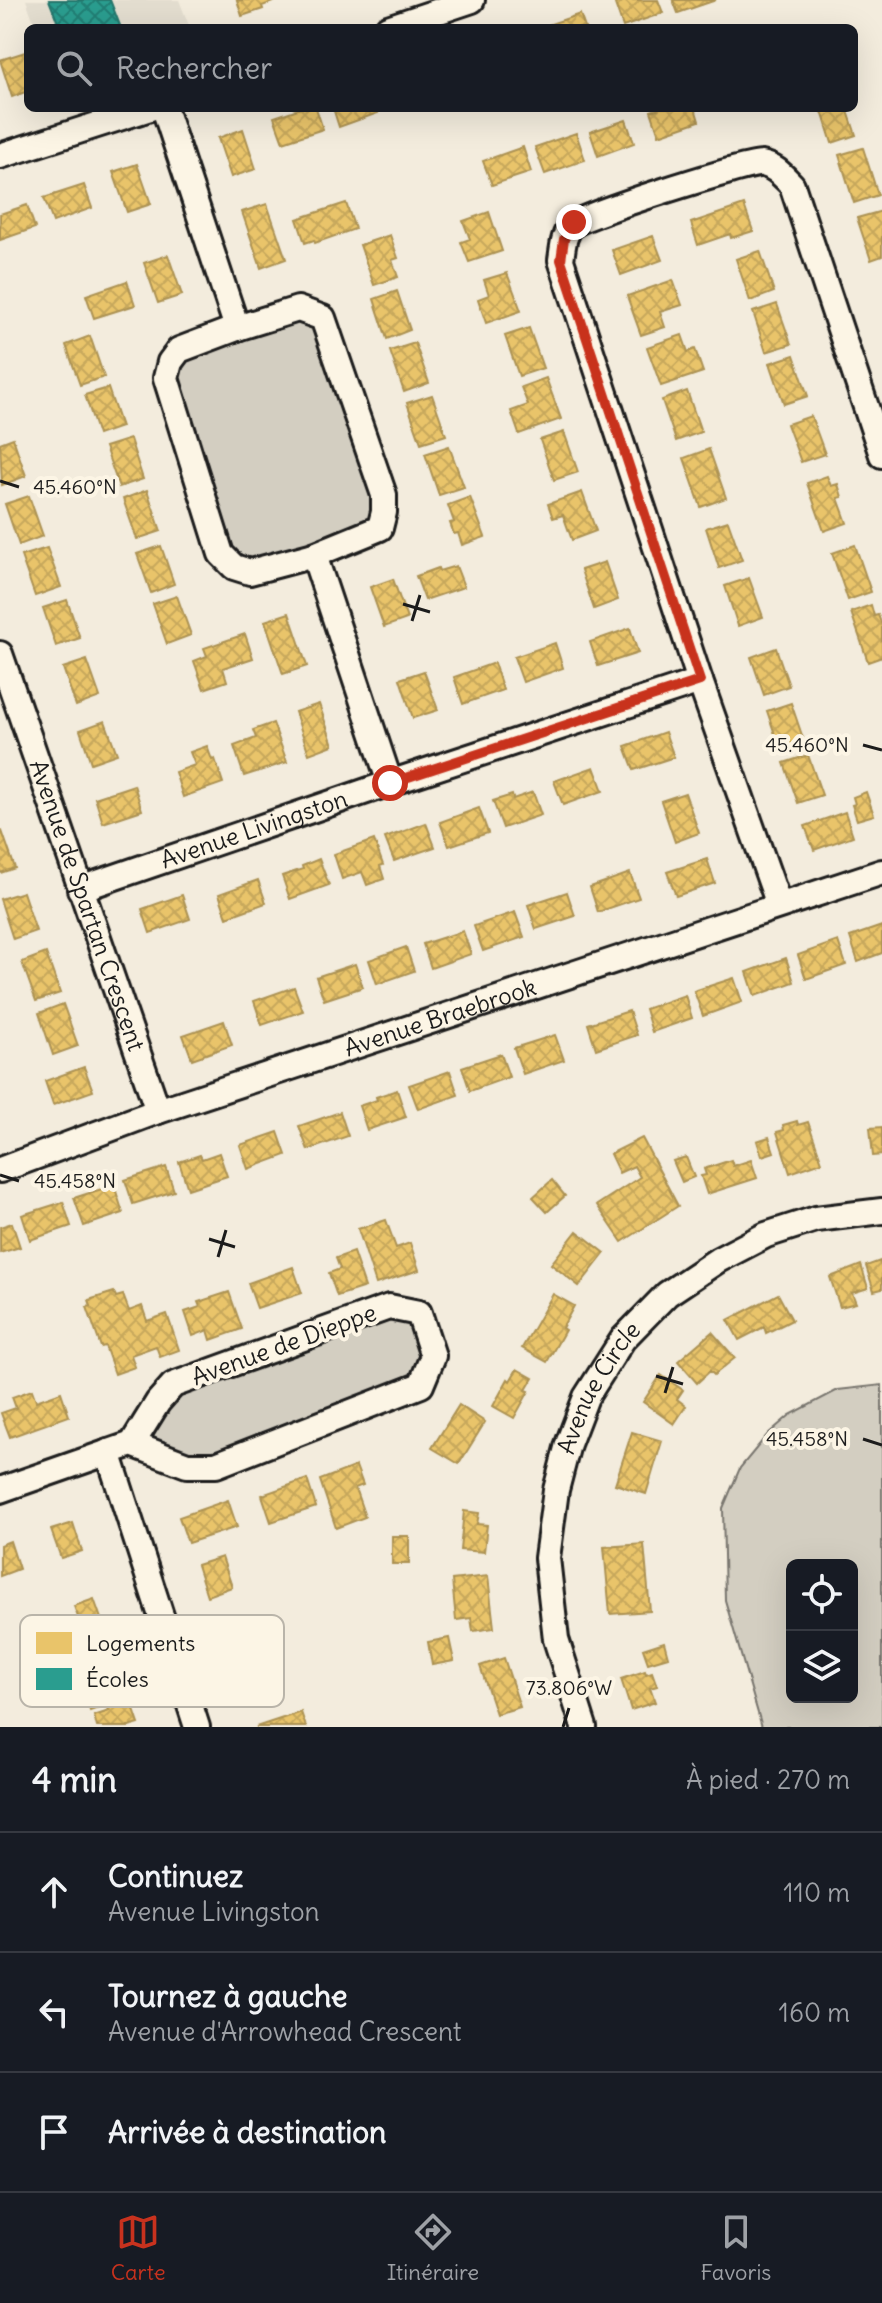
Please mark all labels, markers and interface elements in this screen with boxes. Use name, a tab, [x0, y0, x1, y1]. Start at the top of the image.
search box	[24, 24, 858, 112]
icon: search	[52, 46, 96, 90]
text: Rechercher	[116, 49, 272, 87]
route end	[556, 204, 592, 240]
text: 45.460°N	[33, 474, 117, 499]
text: 45.460°N	[765, 732, 849, 757]
street label: Avenue de Spartan Crescent	[24, 756, 152, 1055]
route start	[372, 765, 408, 801]
street label: Avenue Livingston	[156, 783, 351, 874]
street label: Avenue Braebrook	[340, 971, 540, 1062]
text: 45.458°N	[34, 1168, 116, 1193]
street label: Avenue de Dieppe	[187, 1297, 380, 1391]
street label: Avenue Circle	[550, 1314, 646, 1457]
text: 45.458°N	[766, 1426, 848, 1451]
map controls	[786, 1559, 858, 1703]
button: locate	[786, 1559, 858, 1631]
legend	[20, 1615, 284, 1707]
text: Logements	[86, 1629, 195, 1657]
button: layers	[786, 1631, 858, 1703]
text: Écoles	[86, 1665, 149, 1693]
text: 73.806°W	[526, 1675, 612, 1700]
text: 4 min	[32, 1758, 117, 1801]
text: À pied · 270 m	[686, 1763, 850, 1796]
text: Continuez	[108, 1857, 243, 1895]
icon: ahead	[32, 1870, 76, 1914]
text: 110 m	[783, 1876, 850, 1909]
text: Avenue Livingston	[108, 1895, 320, 1928]
text: Tournez à gauche	[108, 1977, 348, 2015]
icon: left	[32, 1990, 76, 2034]
text: 160 m	[779, 1996, 850, 2029]
text: Avenue d'Arrowhead Crescent	[108, 2015, 462, 2048]
icon: arrive	[32, 2110, 76, 2154]
text: Arrivée à destination	[108, 2113, 386, 2151]
tab: Carte	[111, 2210, 166, 2286]
tab: Itinéraire	[387, 2210, 479, 2286]
tab: Favoris	[700, 2210, 771, 2286]

